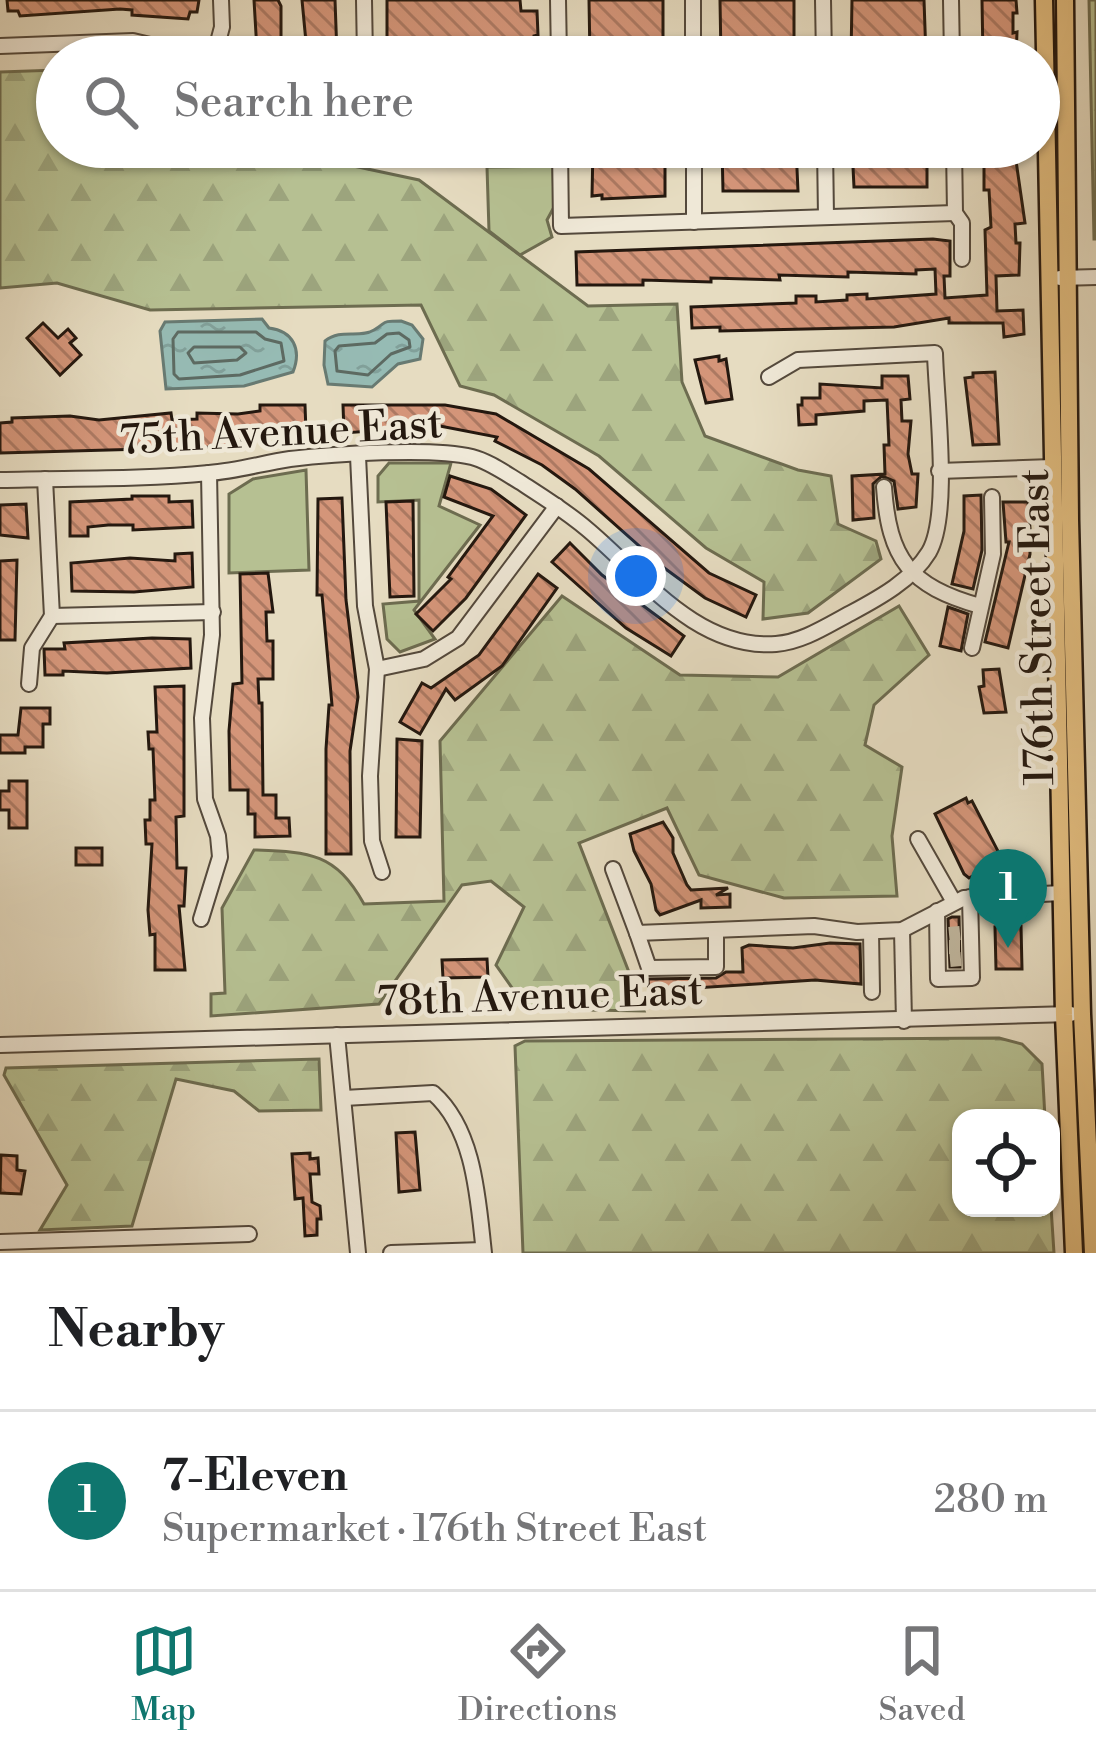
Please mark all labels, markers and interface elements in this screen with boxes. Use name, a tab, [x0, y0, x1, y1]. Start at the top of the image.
search box	[36, 36, 1060, 168]
icon: search	[78, 69, 144, 135]
text: Search here	[174, 74, 414, 131]
street label: 75th Avenue East	[118, 398, 444, 468]
street label: 176th Street East	[1009, 468, 1067, 786]
your location	[606, 546, 666, 606]
pin: 1	[969, 849, 1047, 948]
street label: 78th Avenue East	[376, 965, 704, 1029]
map controls	[952, 1109, 1060, 1217]
button: locate	[952, 1109, 1060, 1217]
text: Nearby	[48, 1299, 224, 1363]
text: 7-Eleven	[162, 1448, 348, 1505]
text: 1	[78, 1476, 96, 1525]
text: 280 m	[934, 1476, 1048, 1525]
text: Supermarket · 176th Street East	[162, 1505, 707, 1554]
tab: Map	[131, 1618, 197, 1731]
tab: Directions	[458, 1618, 617, 1731]
tab: Saved	[879, 1618, 965, 1731]

